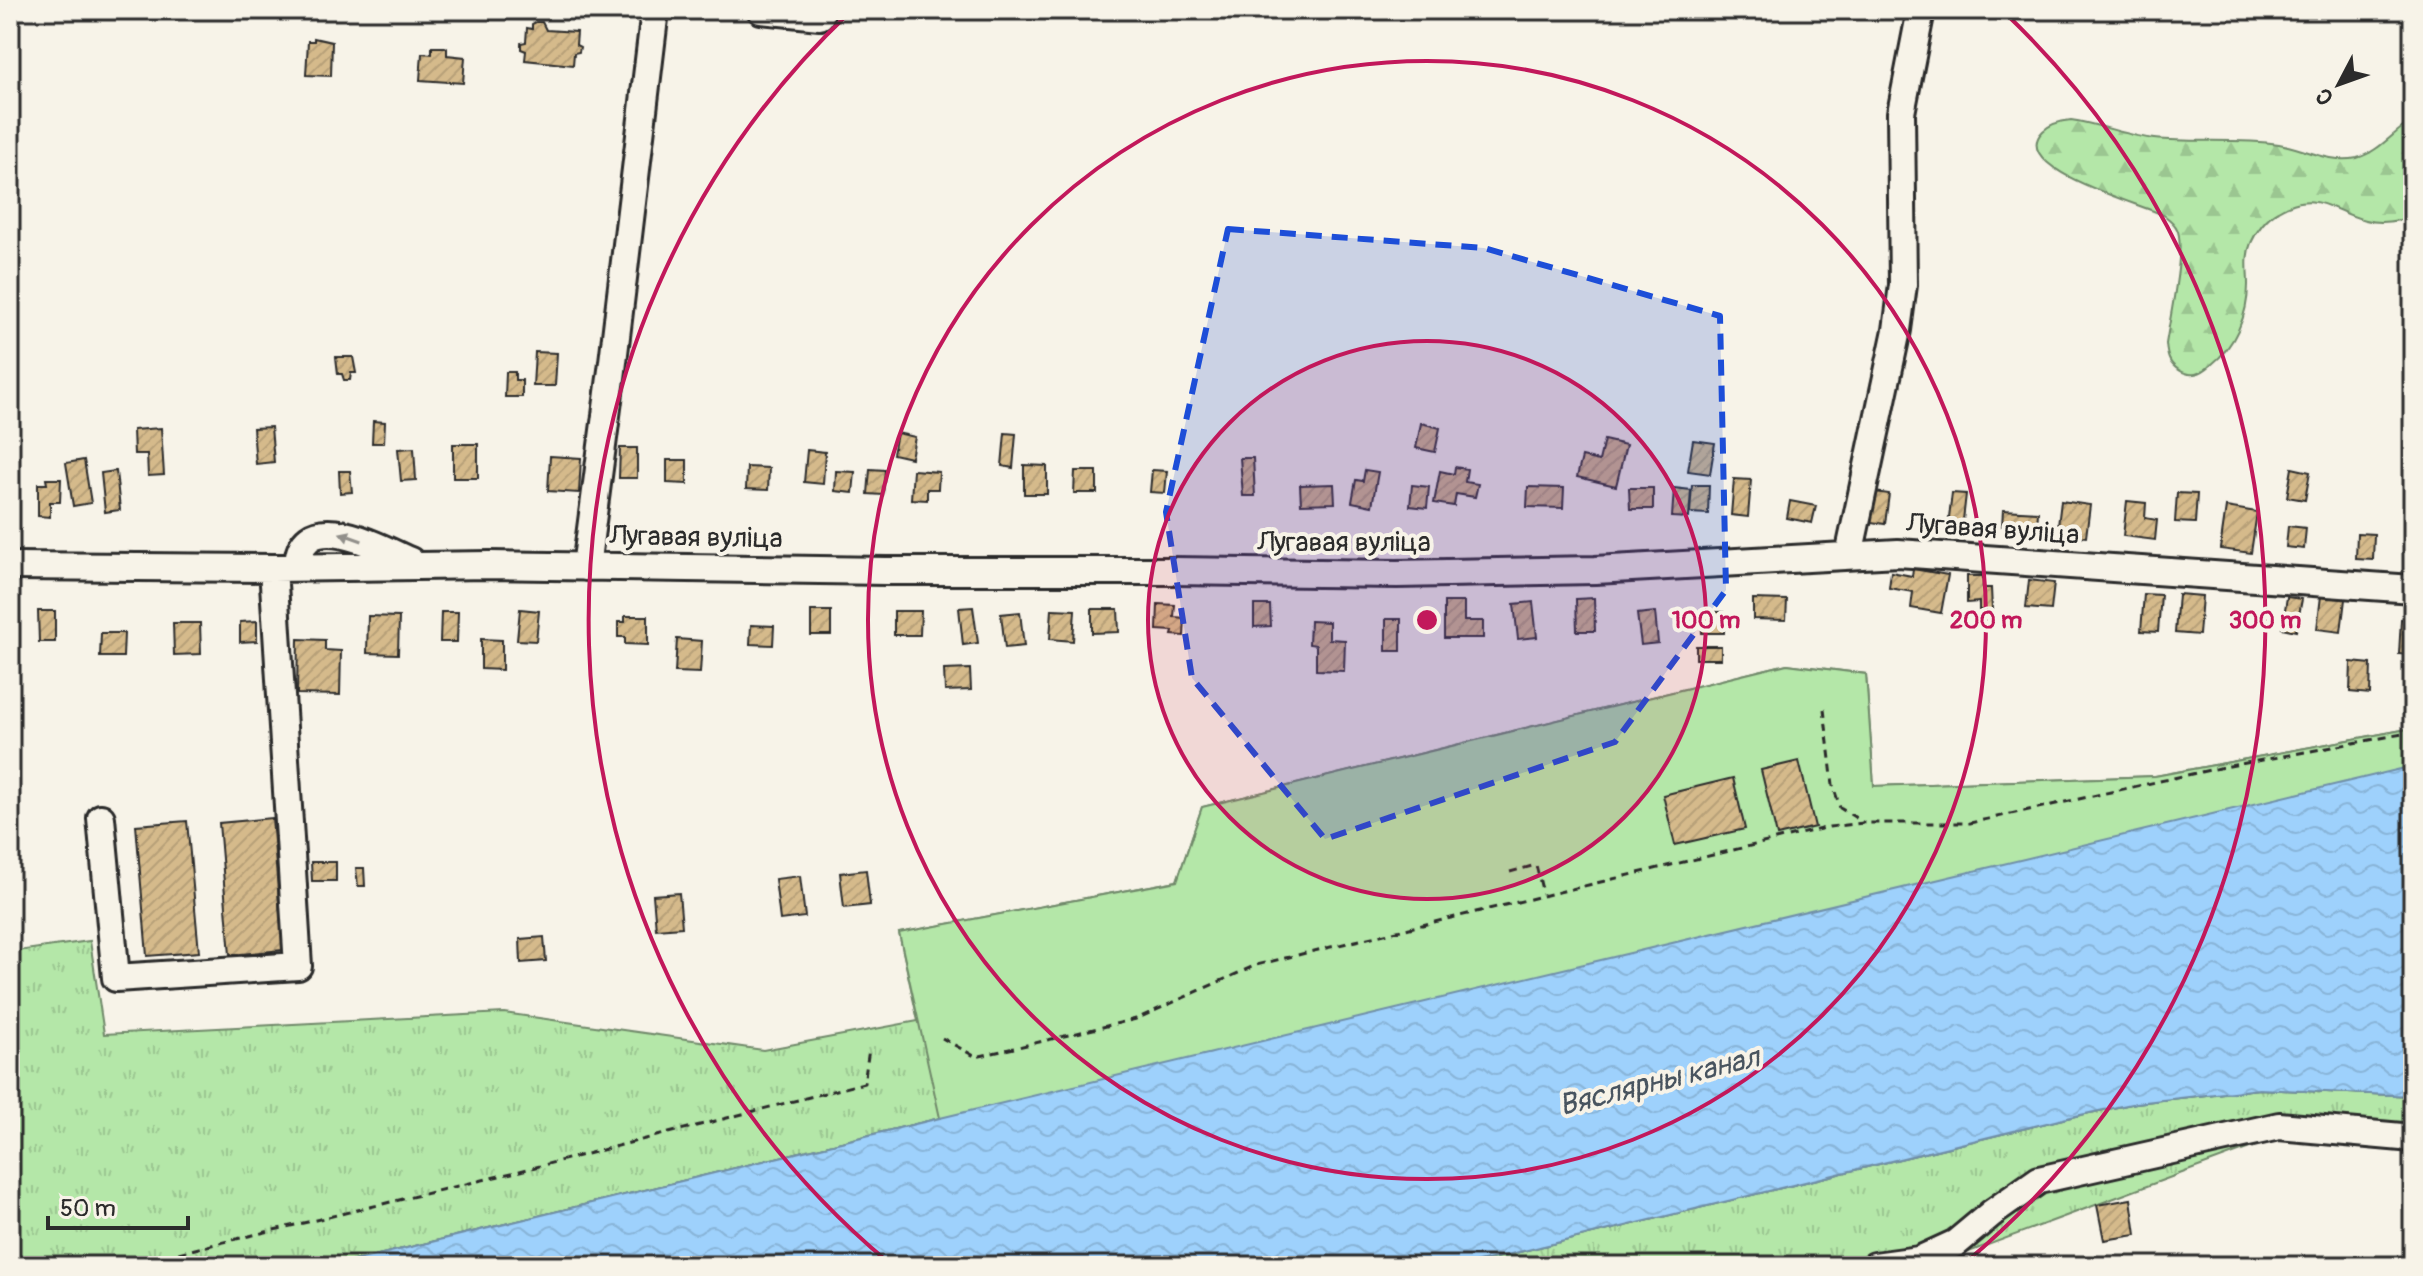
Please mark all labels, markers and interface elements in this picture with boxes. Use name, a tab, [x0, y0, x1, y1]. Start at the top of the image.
north arrow	[2299, 44, 2379, 124]
text: С	[2309, 82, 2340, 111]
street label: Лугавая вуліца	[1904, 506, 2081, 553]
street label: Лугавая вуліца	[608, 518, 783, 557]
street label: Лугавая вуліца	[1256, 525, 1431, 560]
one-way arrow	[339, 531, 363, 543]
centre of rings	[1413, 606, 1441, 634]
text: 100 m	[1672, 606, 1740, 635]
text: 200 m	[1950, 606, 2022, 635]
text: 300 m	[2229, 606, 2301, 635]
water label: Вяслярны канал	[1555, 1038, 1765, 1124]
scale bar	[48, 1180, 188, 1230]
text: 50 m	[60, 1194, 116, 1223]

